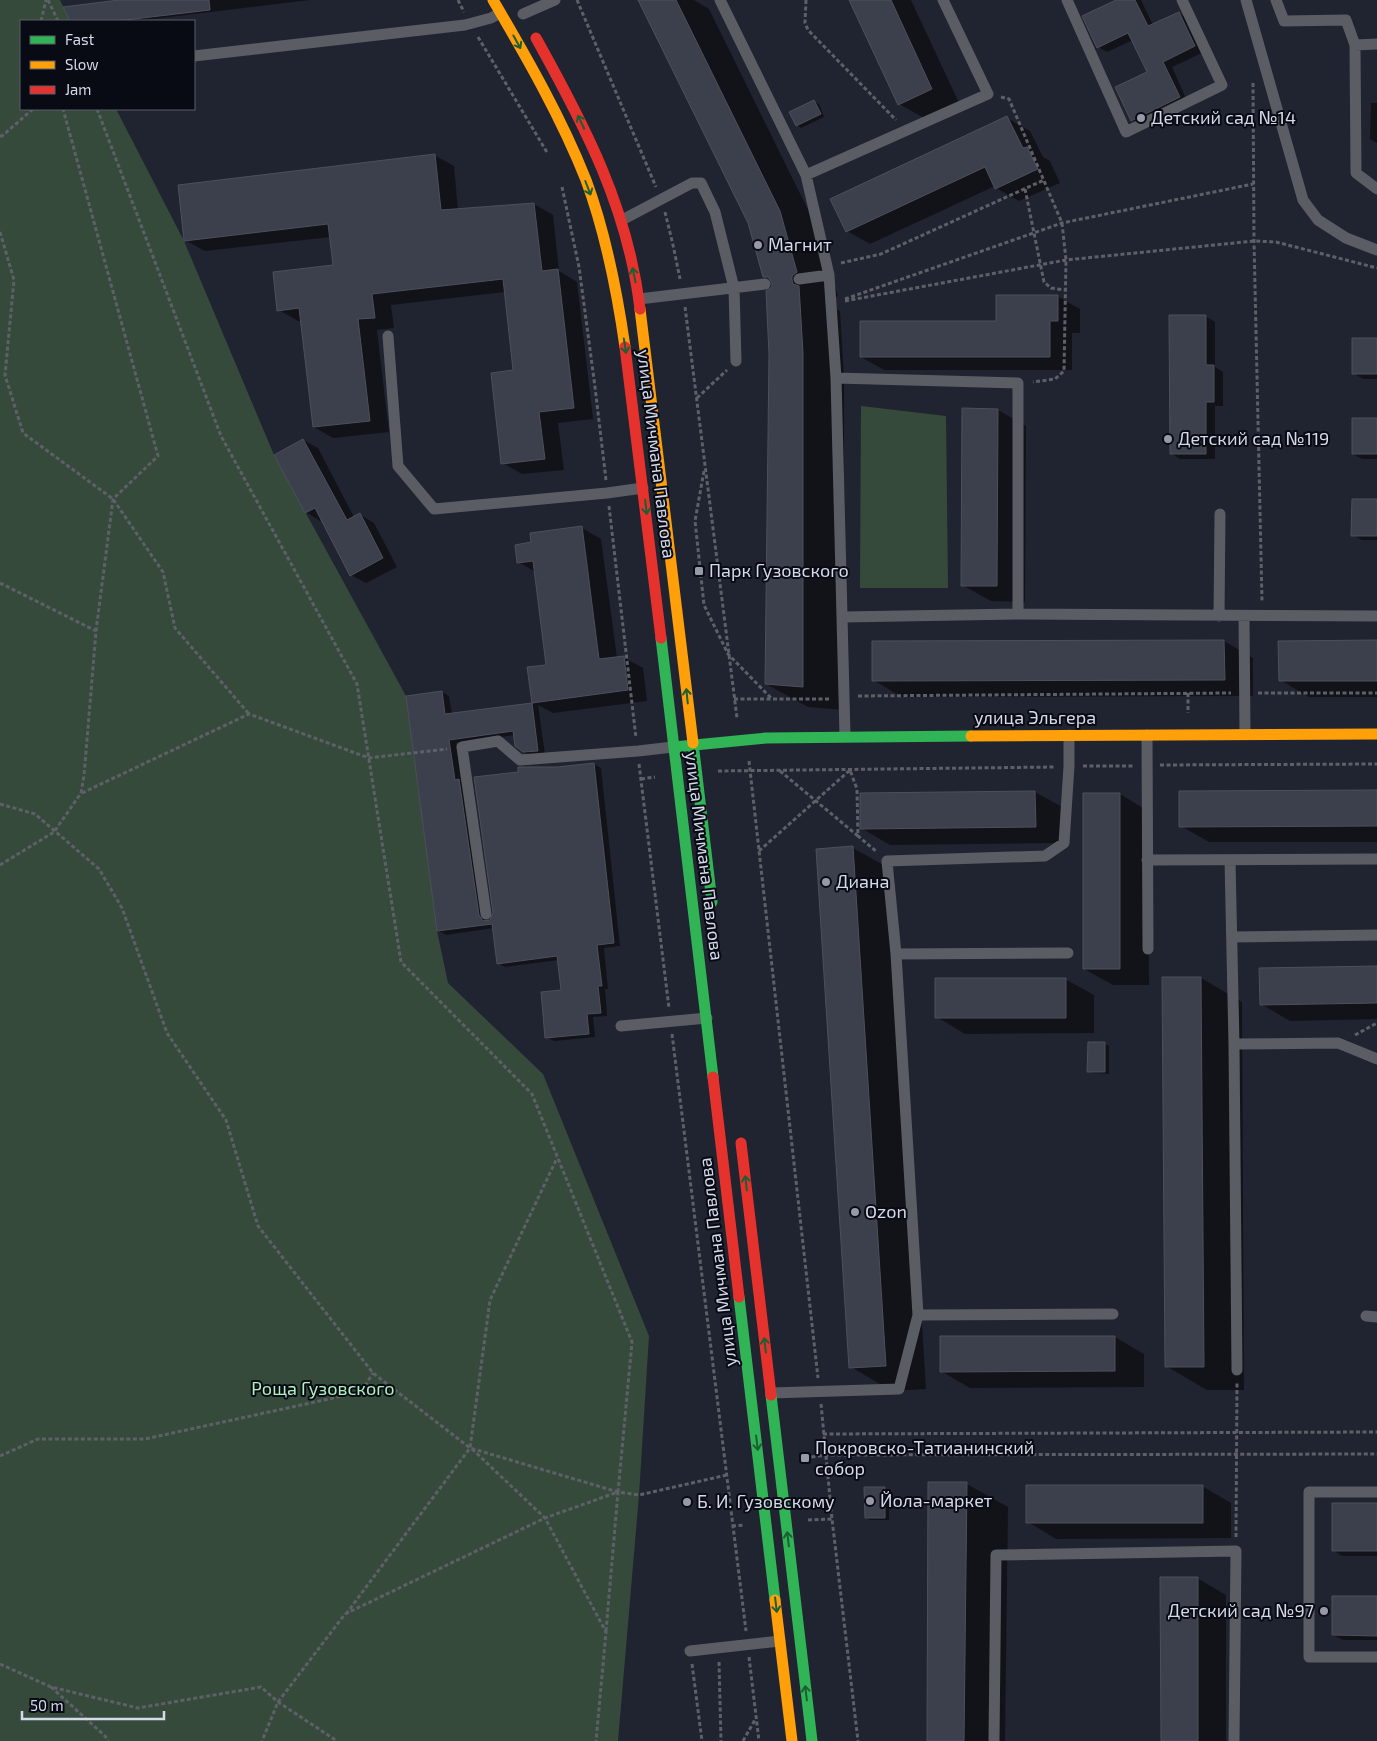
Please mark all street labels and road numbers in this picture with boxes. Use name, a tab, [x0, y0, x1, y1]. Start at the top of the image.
street label: улица Мичмана Павлова	[633, 348, 681, 560]
street label: улица Эльгера	[974, 706, 1096, 728]
street label: улица Мичмана Павлова	[681, 750, 729, 962]
street label: улица Мичмана Павлова	[693, 1156, 741, 1368]

